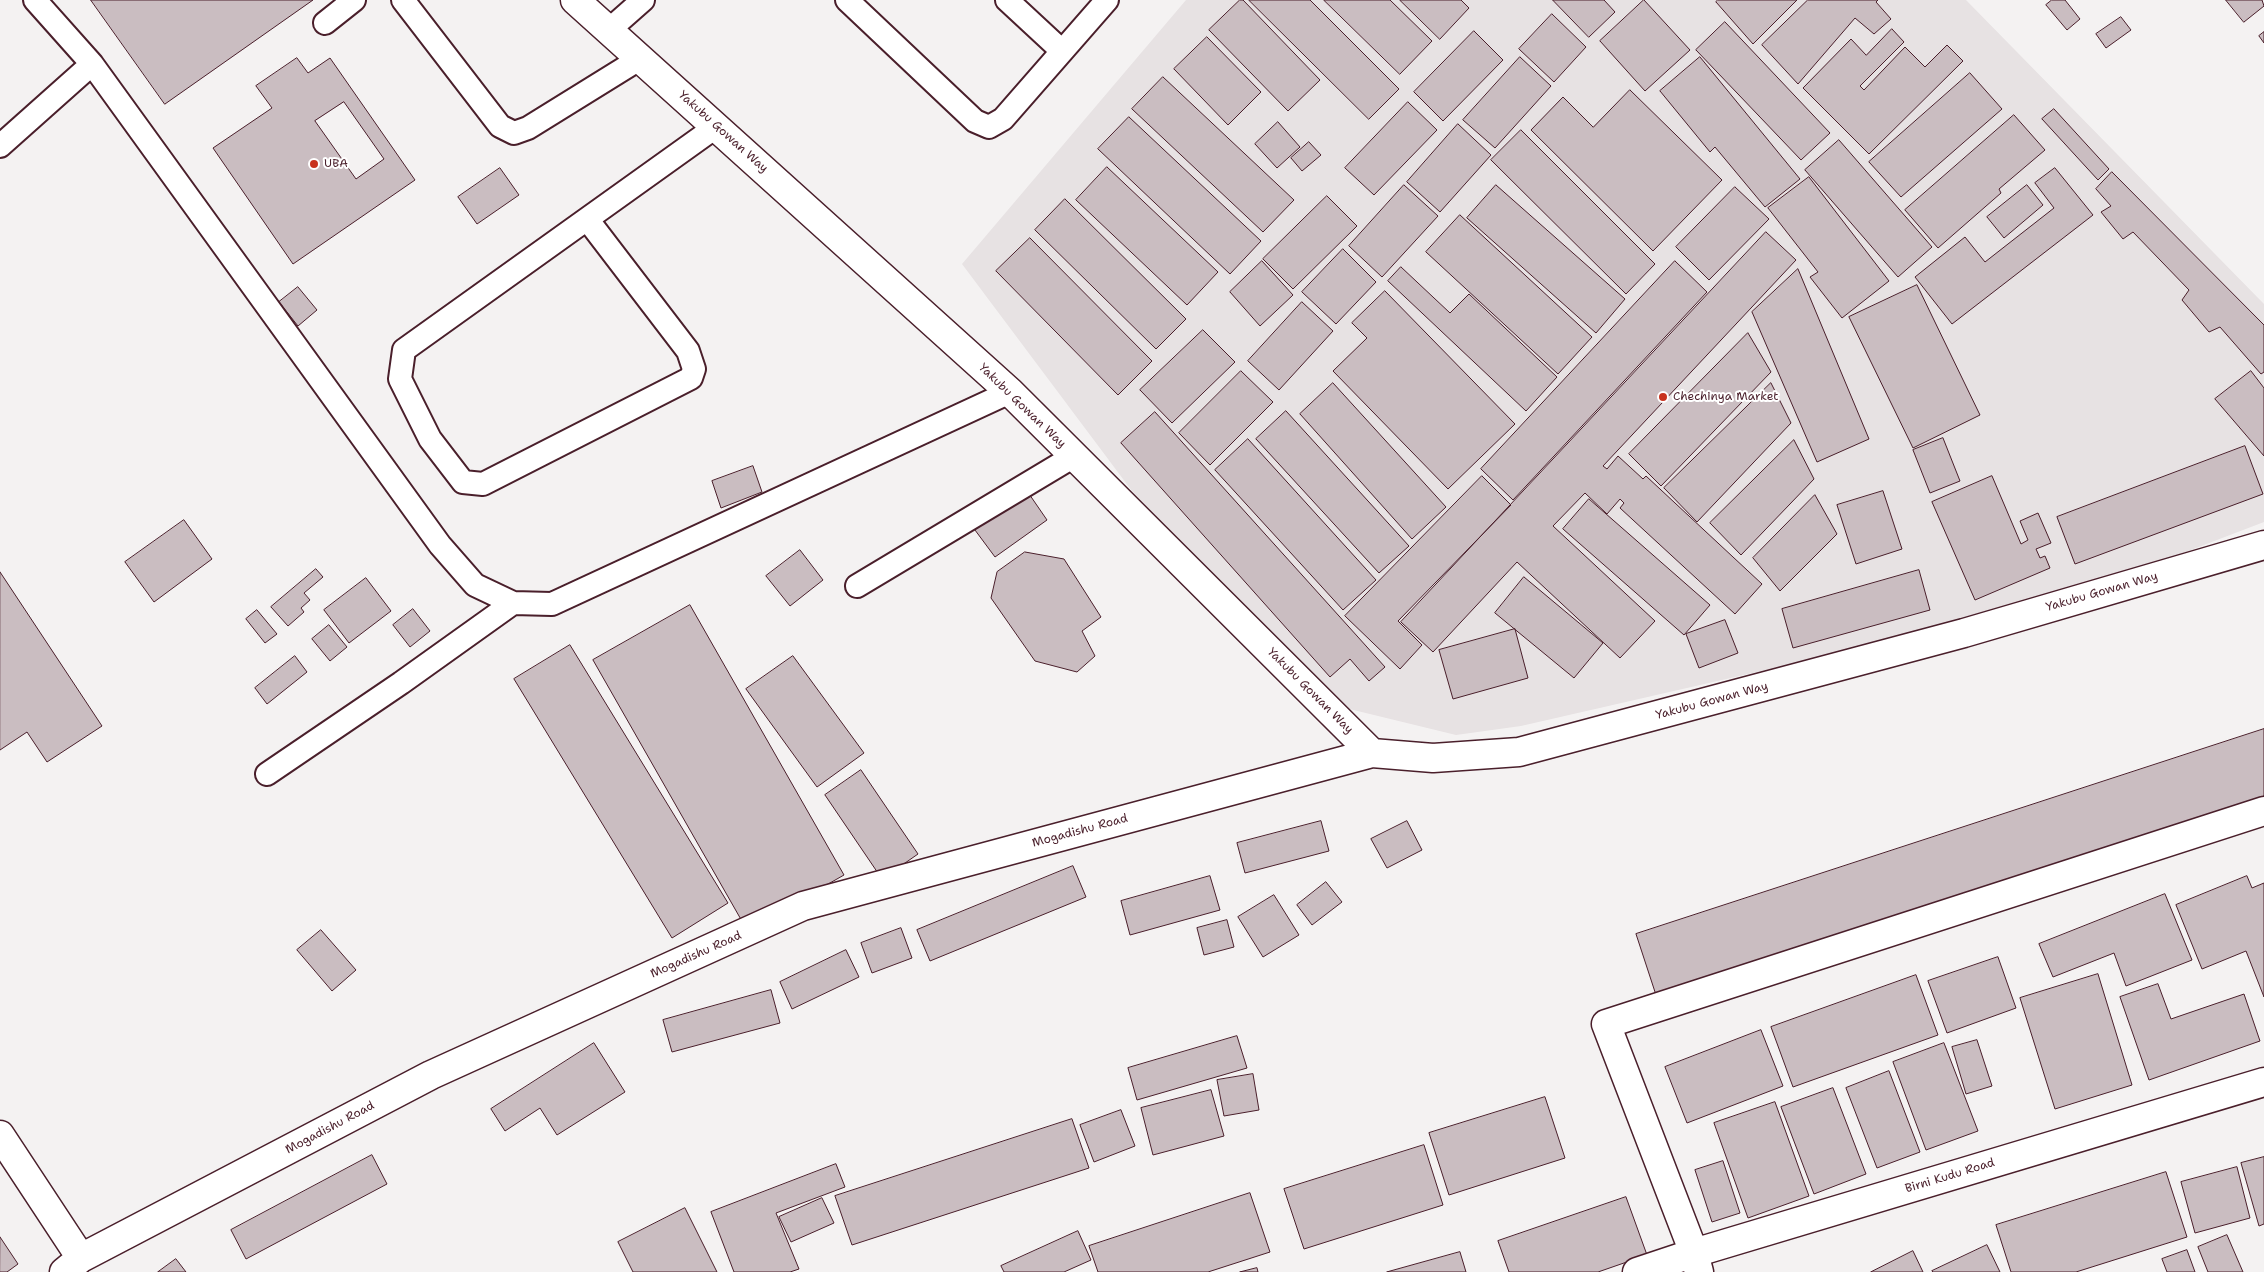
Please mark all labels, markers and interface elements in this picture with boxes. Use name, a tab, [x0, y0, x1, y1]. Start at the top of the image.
street label: Yakubu Gowan Way	[675, 88, 771, 176]
place label: UBA	[324, 157, 348, 171]
marker: UBA	[308, 158, 320, 170]
street label: Yakubu Gowan Way	[975, 361, 1069, 451]
place label: Chechinya Market	[1673, 390, 1779, 404]
marker: Chechinya Market	[1657, 391, 1669, 403]
street label: Yakubu Gowan Way	[2045, 569, 2159, 615]
street label: Yakubu Gowan Way	[1264, 645, 1356, 737]
street label: Yakubu Gowan Way	[1654, 679, 1770, 723]
street label: Mogadishu Road	[1031, 811, 1129, 851]
street label: Mogadishu Road	[648, 928, 744, 982]
street label: Mogadishu Road	[283, 1099, 377, 1157]
street label: Birni Kudu Road	[1904, 1156, 1996, 1196]

